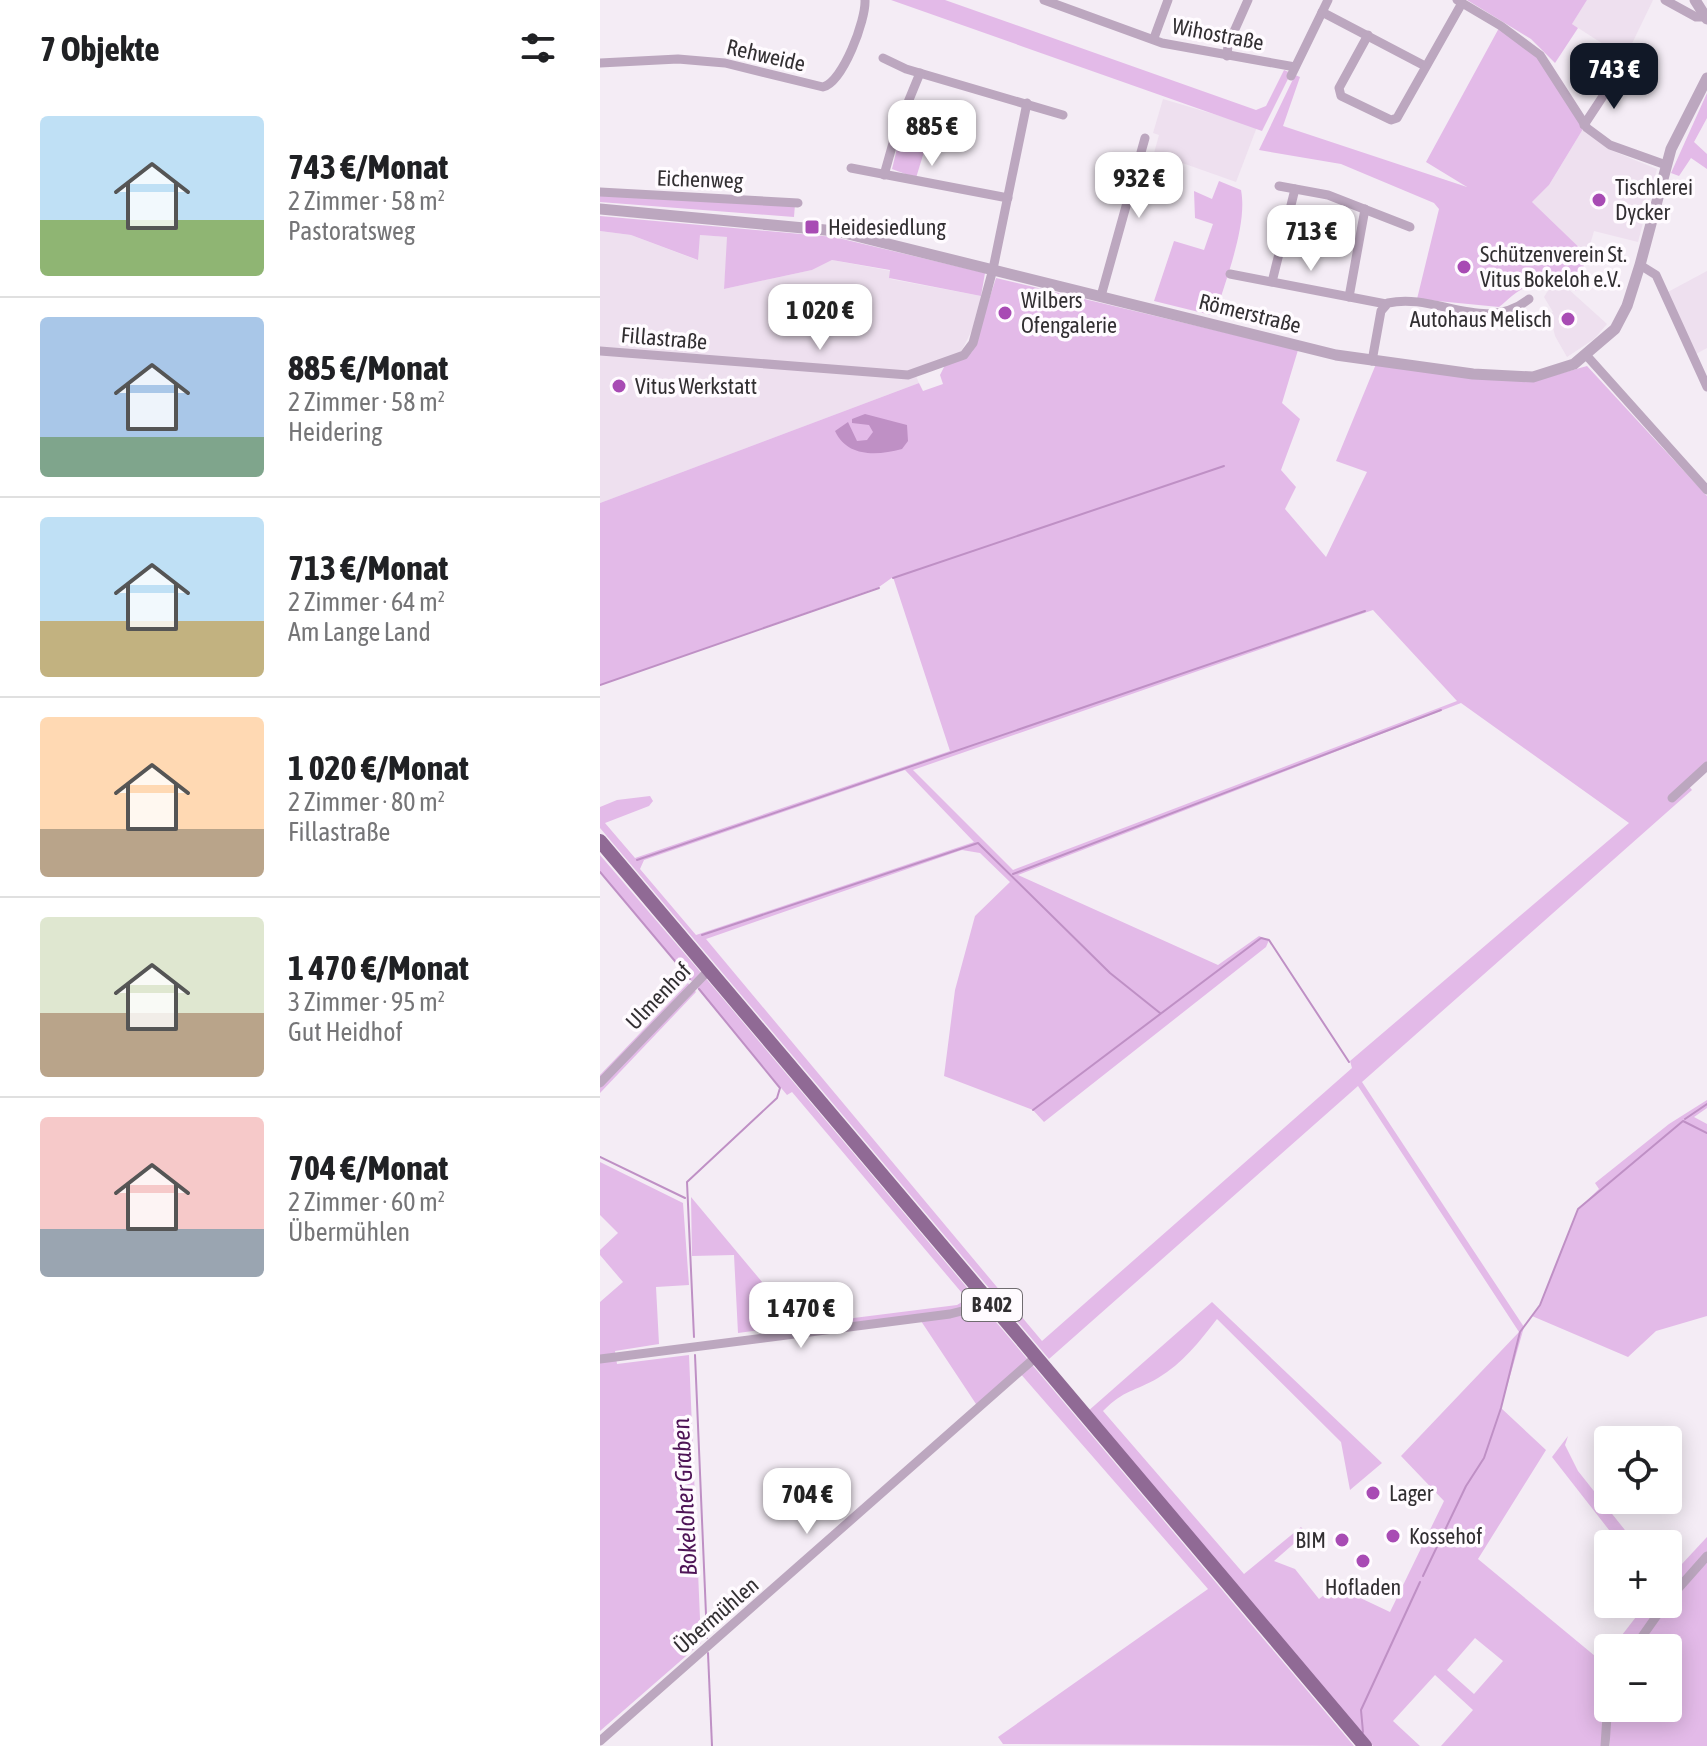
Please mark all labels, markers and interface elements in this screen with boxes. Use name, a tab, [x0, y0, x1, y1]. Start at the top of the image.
street label: Wihostraße	[1170, 12, 1266, 56]
icon: filters	[516, 26, 560, 70]
text: 7 Objekte	[40, 29, 160, 68]
street label: Rehweide	[724, 33, 808, 77]
pin: 743 €	[1558, 43, 1670, 111]
text: 743 €	[1588, 54, 1640, 84]
pin: 885 €	[876, 100, 988, 168]
text: 885 €	[906, 111, 958, 141]
text: 743 €/Monat	[288, 147, 448, 186]
icon: home	[104, 148, 200, 244]
pin: 932 €	[1083, 152, 1195, 220]
text: 932 €	[1113, 163, 1165, 193]
street label: Eichenweg	[656, 165, 744, 194]
place label: Tischlerei Dycker	[1615, 174, 1693, 225]
text: 2 Zimmer · 58 m²	[288, 186, 445, 216]
marker: Tischlerei Dycker	[1590, 191, 1608, 209]
pin: 713 €	[1255, 205, 1367, 273]
place label: Heidesiedlung	[828, 214, 947, 240]
text: Pastoratsweg	[288, 216, 415, 246]
text: 713 €	[1285, 216, 1337, 246]
marker: Heidesiedlung	[803, 218, 821, 236]
place label: Schützenverein St. Vitus Bokeloh e.V.	[1480, 241, 1627, 292]
marker: Schützenverein St. Vitus Bokeloh e.V.	[1455, 258, 1473, 276]
pin: 1 020 €	[746, 284, 894, 352]
place label: Wilbers Ofengalerie	[1021, 287, 1117, 338]
street label: Römerstraße	[1196, 288, 1304, 338]
text: 1 020 €	[786, 295, 854, 325]
marker: Wilbers Ofengalerie	[996, 304, 1014, 322]
place label: Autohaus Melisch	[1410, 306, 1552, 332]
marker: Autohaus Melisch	[1559, 310, 1577, 328]
street label: Fillastraße	[620, 321, 708, 355]
text: 885 €/Monat	[288, 348, 448, 387]
icon: home	[104, 349, 200, 445]
place label: Vitus Werkstatt	[635, 373, 757, 399]
marker: Vitus Werkstatt	[610, 377, 628, 395]
text: 2 Zimmer · 58 m²	[288, 387, 445, 417]
text: Heidering	[288, 417, 382, 447]
text: 713 €/Monat	[288, 548, 448, 587]
icon: home	[104, 549, 200, 645]
text: 2 Zimmer · 64 m²	[288, 587, 445, 617]
text: Am Lange Land	[288, 617, 431, 647]
text: 1 020 €/Monat	[288, 748, 469, 787]
icon: home	[104, 749, 200, 845]
text: 2 Zimmer · 80 m²	[288, 787, 445, 817]
text: Fillastraße	[288, 817, 390, 847]
text: 1 470 €/Monat	[288, 948, 469, 987]
icon: home	[104, 949, 200, 1045]
street label: Ulmenhof	[620, 957, 696, 1035]
text: 3 Zimmer · 95 m²	[288, 987, 445, 1017]
text: Gut Heidhof	[288, 1017, 403, 1047]
text: 704 €/Monat	[288, 1148, 448, 1187]
icon: home	[104, 1149, 200, 1245]
text: 2 Zimmer · 60 m²	[288, 1187, 445, 1217]
text: Übermühlen	[288, 1217, 410, 1247]
pin: 1 470 €	[727, 1282, 875, 1350]
road number: B 402	[962, 1289, 1022, 1321]
text: 1 470 €	[767, 1293, 835, 1323]
water label: Bokeloher Graben	[667, 1417, 702, 1577]
map controls	[1594, 1426, 1682, 1722]
button: locate	[1594, 1426, 1682, 1514]
pin: 704 €	[751, 1468, 863, 1536]
text: 704 €	[781, 1479, 833, 1509]
place label: Lager	[1389, 1480, 1434, 1506]
marker: Lager	[1364, 1484, 1382, 1502]
place label: Kossehof	[1409, 1523, 1482, 1549]
place label: BIM	[1295, 1527, 1326, 1553]
marker: Kossehof	[1384, 1527, 1402, 1545]
button: +	[1594, 1530, 1682, 1618]
marker: BIM	[1333, 1531, 1351, 1549]
marker: Hofladen	[1354, 1552, 1372, 1570]
street label: Übermühlen	[668, 1571, 764, 1659]
place label: Hofladen	[1325, 1574, 1401, 1600]
button: −	[1594, 1634, 1682, 1722]

